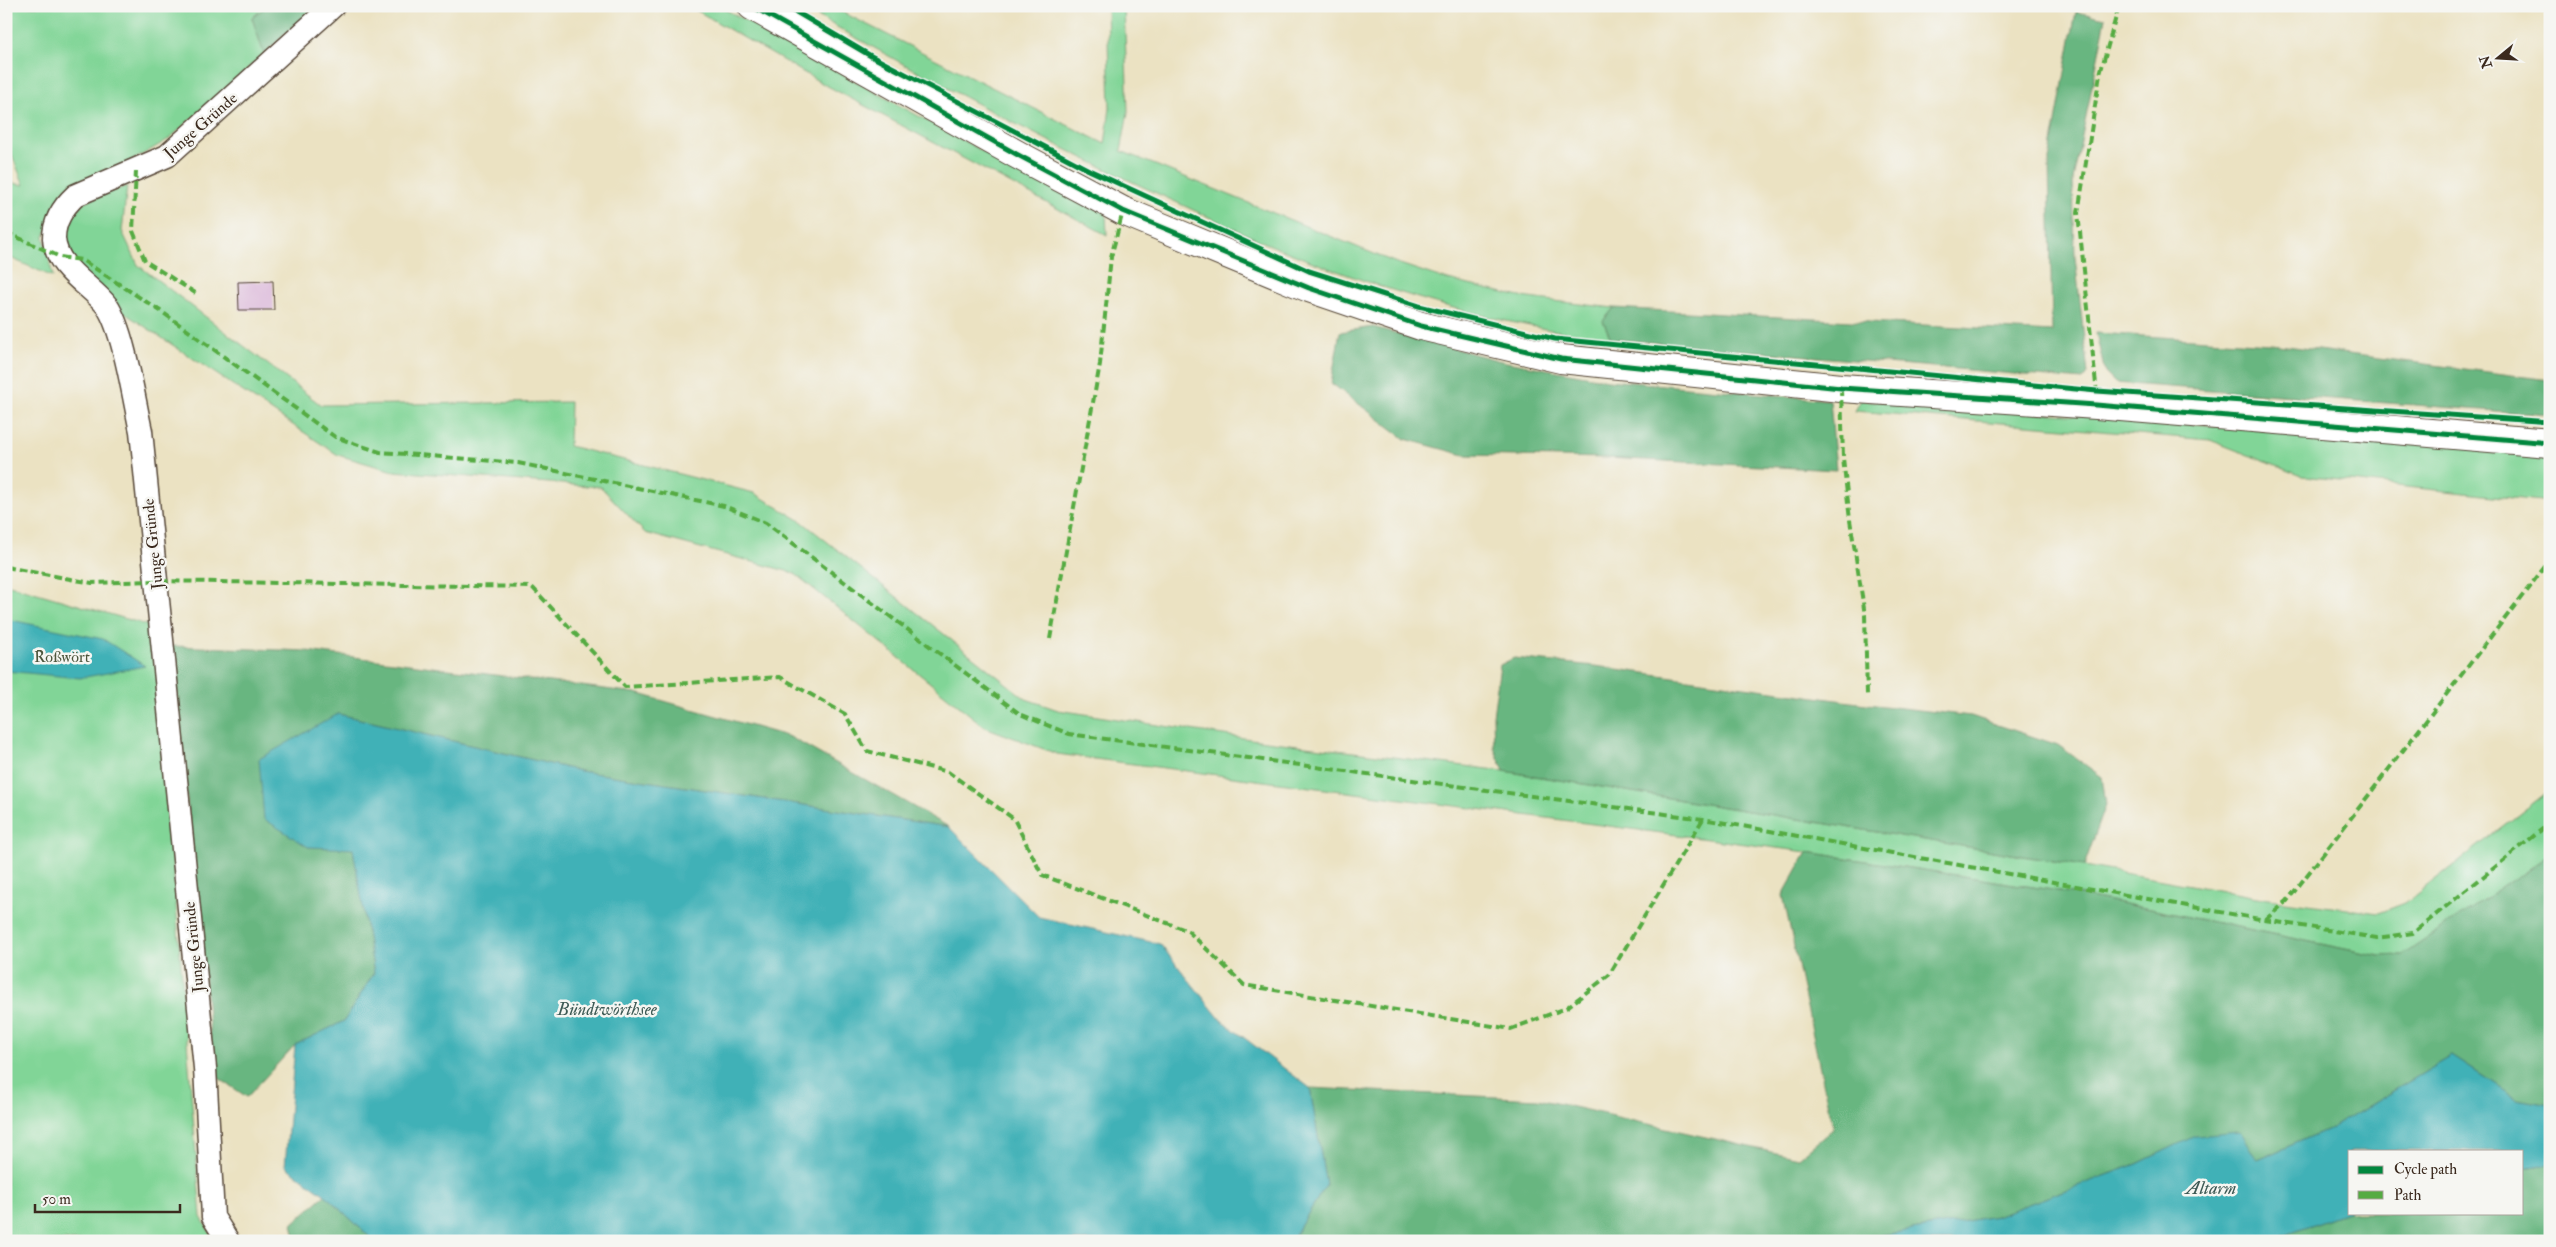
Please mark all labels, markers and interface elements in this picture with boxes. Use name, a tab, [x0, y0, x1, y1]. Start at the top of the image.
north arrow	[2474, 32, 2524, 82]
text: N	[2476, 53, 2496, 71]
street label: Junge Gründe	[159, 88, 242, 165]
street label: Junge Gründe	[138, 497, 169, 591]
park label: Roßwört	[34, 647, 90, 667]
street label: Junge Gründe	[179, 900, 210, 994]
water label: Bündtwörthsee	[556, 998, 658, 1021]
legend	[2348, 1150, 2524, 1214]
text: Cycle path	[2394, 1160, 2457, 1180]
water label: Altarm	[2184, 1177, 2236, 1200]
scale bar	[35, 1182, 180, 1214]
text: Path	[2394, 1186, 2421, 1205]
text: 50 m	[42, 1190, 71, 1209]

